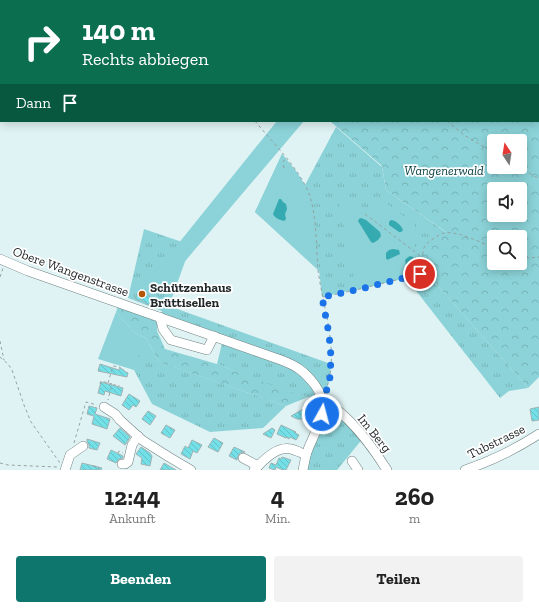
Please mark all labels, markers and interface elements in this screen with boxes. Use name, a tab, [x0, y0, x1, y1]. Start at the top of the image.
text: 140 m	[82, 14, 155, 47]
icon: right	[16, 16, 68, 68]
text: Rechts abbiegen	[82, 48, 208, 70]
icon: arrive	[59, 92, 81, 114]
text: Dann	[16, 94, 51, 112]
north arrow	[487, 134, 527, 174]
map controls	[487, 134, 527, 270]
park label: Wangenerwald	[404, 163, 484, 178]
button: sound	[487, 182, 527, 222]
button: search	[487, 230, 527, 270]
street label: Obere Wangenstrasse	[11, 244, 131, 299]
pin	[403, 257, 437, 291]
icon: arrive	[409, 263, 431, 285]
place label: Schützenhaus Brüttisellen	[150, 280, 232, 310]
marker: Schützenhaus Brüttisellen	[137, 289, 147, 299]
position arrow	[301, 393, 343, 435]
street label: Im Berg	[355, 411, 395, 455]
street label: Tubstrasse	[465, 421, 527, 462]
text: 12:44	[105, 482, 160, 511]
text: 4	[271, 482, 285, 511]
text: 260	[395, 482, 434, 511]
text: Ankunft	[109, 511, 156, 526]
text: Min.	[265, 511, 290, 526]
text: m	[409, 511, 420, 526]
button: Beenden	[16, 556, 266, 602]
button: Teilen	[274, 556, 523, 602]

